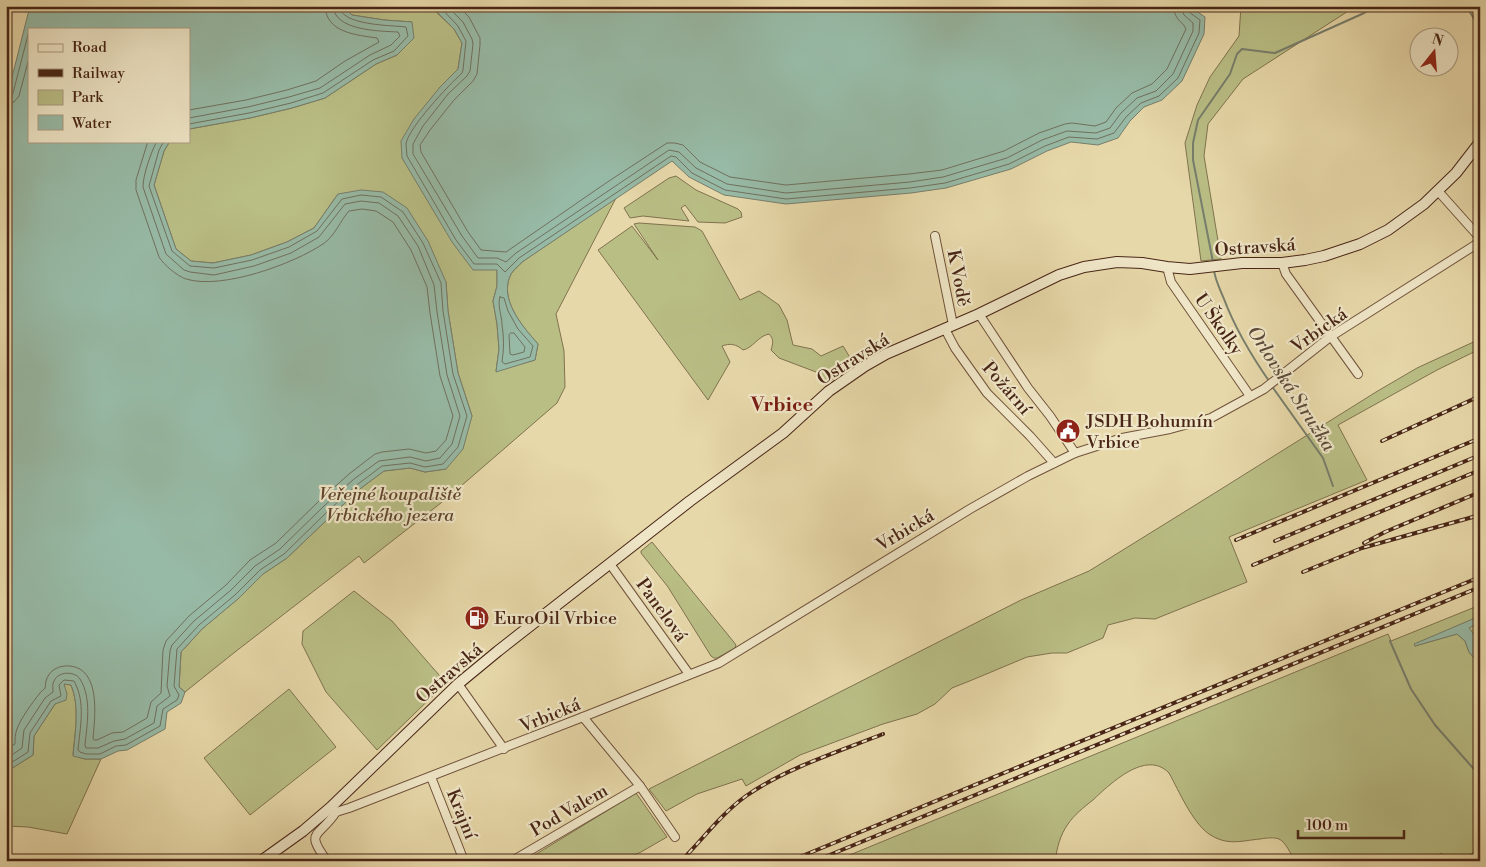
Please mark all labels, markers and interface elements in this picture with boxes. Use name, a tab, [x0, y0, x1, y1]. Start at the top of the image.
legend	[28, 28, 190, 142]
north arrow	[1408, 28, 1458, 78]
text: N	[1430, 30, 1445, 51]
text: Road	[72, 38, 107, 57]
text: Railway	[72, 64, 126, 83]
text: Park	[72, 88, 104, 107]
text: Water	[71, 114, 112, 133]
street label: Ostravská	[1214, 233, 1297, 262]
street label: K Vodě	[942, 248, 975, 309]
street label: U Školky	[1189, 289, 1248, 360]
street label: Vrbická	[1286, 302, 1353, 359]
water label: Orlovská Stružka	[1242, 321, 1341, 456]
street label: Ostravská	[813, 328, 894, 391]
street label: Požární	[977, 357, 1037, 421]
district label: Vrbice	[750, 393, 813, 418]
place label: JSDH Bohumín Vrbice	[1085, 410, 1213, 454]
public building icon: JSDH Bohumín Vrbice	[1055, 418, 1081, 444]
park label: Veřejné koupaliště Vrbického jezera	[319, 483, 463, 527]
street label: Vrbická	[871, 504, 939, 557]
street label: Panelová	[631, 574, 693, 647]
fuel station icon: EuroOil Vrbice	[464, 605, 490, 631]
place label: EuroOil Vrbice	[494, 607, 617, 630]
street label: Ostravská	[411, 638, 488, 709]
street label: Vrbická	[515, 693, 585, 738]
street label: Pod Valem	[526, 779, 612, 842]
street label: Krajní	[441, 786, 482, 844]
scale bar	[1298, 807, 1405, 839]
text: 100 m	[1306, 816, 1348, 835]

